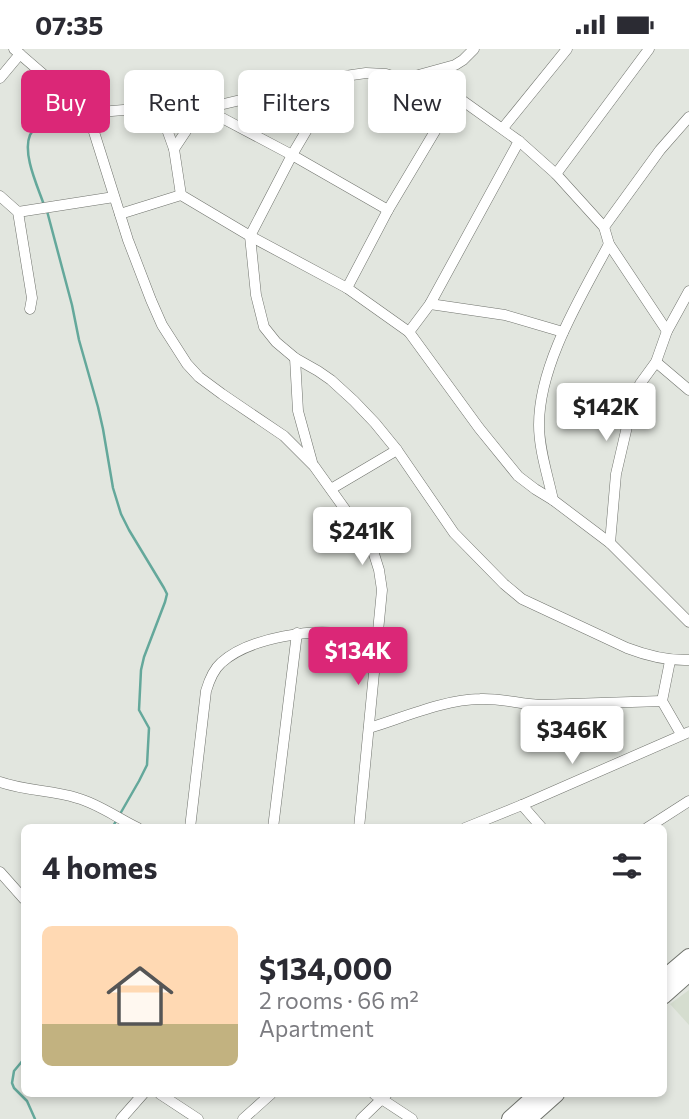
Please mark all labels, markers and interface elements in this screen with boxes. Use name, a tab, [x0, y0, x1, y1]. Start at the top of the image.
text: 07:35	[35, 9, 104, 40]
chip: Buy	[21, 70, 110, 133]
chip: Rent	[124, 70, 224, 133]
chip: Filters	[238, 70, 354, 133]
chip: New	[368, 70, 466, 133]
pin: $142K	[557, 383, 655, 443]
text: $142K	[573, 392, 639, 420]
pin: $241K	[313, 507, 411, 567]
text: $241K	[329, 516, 395, 544]
pin: $134K	[309, 627, 407, 687]
text: $134K	[324, 636, 392, 664]
pin: $346K	[523, 707, 621, 766]
text: $346K	[537, 715, 607, 743]
icon: filters	[608, 847, 646, 885]
text: 4 homes	[42, 848, 157, 885]
text: $134,000	[259, 949, 392, 986]
icon: home	[98, 954, 182, 1038]
text: 2 rooms · 66 m²	[259, 986, 419, 1014]
text: Apartment	[259, 1014, 374, 1042]

